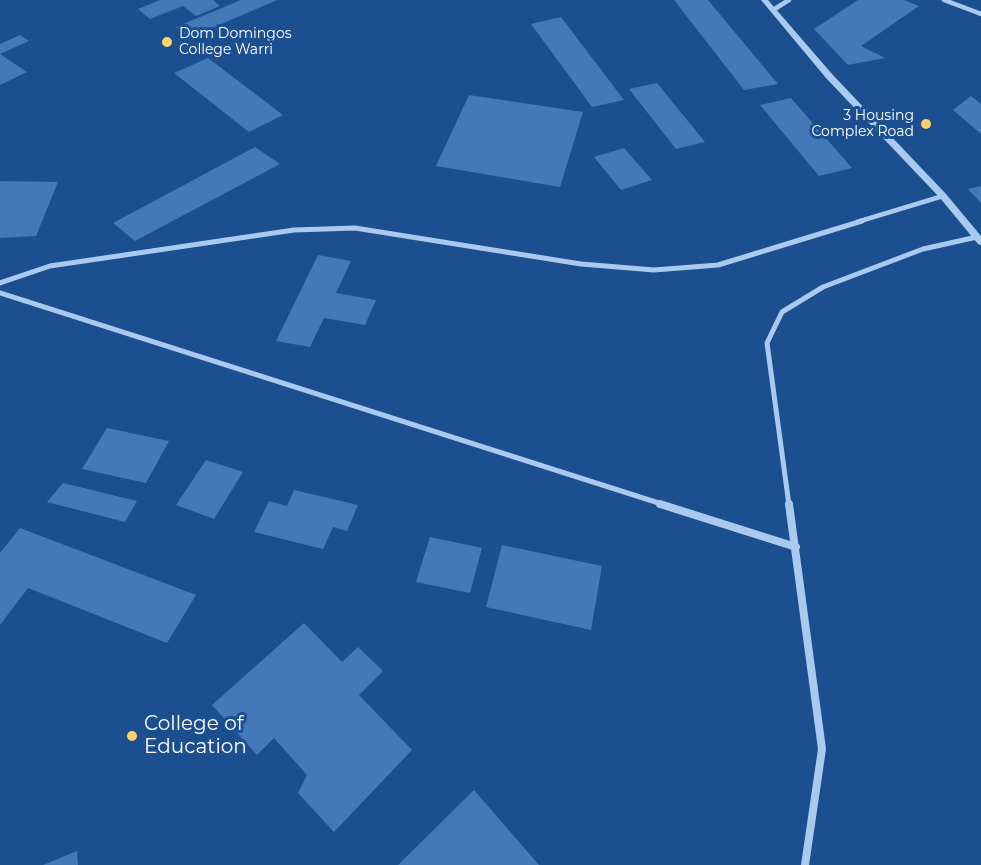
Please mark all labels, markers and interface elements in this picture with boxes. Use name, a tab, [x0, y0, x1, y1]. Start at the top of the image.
place label: Dom Domingos College Warri	[179, 26, 291, 58]
marker: Dom Domingos College Warri	[160, 35, 174, 49]
place label: 3 Housing Complex Road	[812, 108, 914, 140]
marker: 3 Housing Complex Road	[919, 117, 933, 131]
place label: College of Education	[144, 712, 247, 759]
marker: College of Education	[125, 729, 139, 743]

